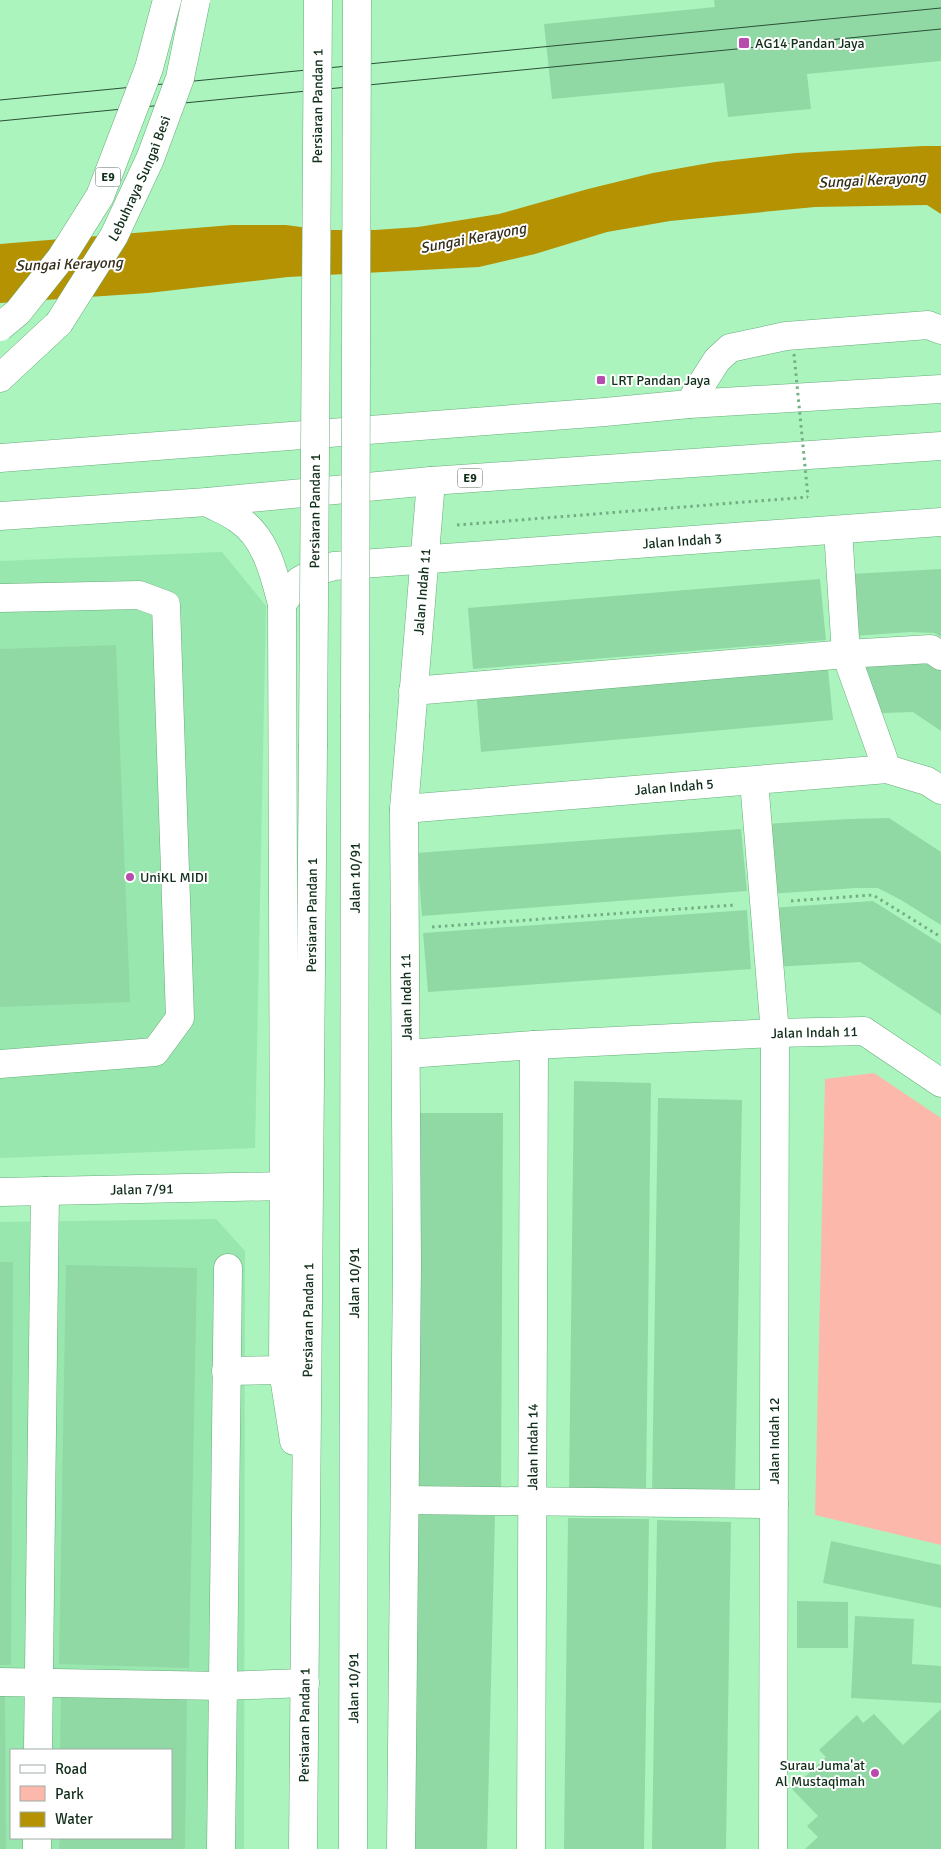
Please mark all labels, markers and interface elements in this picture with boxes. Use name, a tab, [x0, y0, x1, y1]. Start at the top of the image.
place label: AG14 Pandan Jaya	[755, 35, 865, 52]
marker: AG14 Pandan Jaya	[737, 36, 751, 50]
street label: Persiaran Pandan 1	[309, 49, 327, 164]
street label: Lebuhraya Sungai Besi	[105, 113, 174, 245]
road number: E9	[96, 168, 120, 186]
water label: Sungai Kerayong	[818, 168, 927, 192]
water label: Sungai Kerayong	[419, 219, 528, 257]
water label: Sungai Kerayong	[15, 253, 124, 275]
place label: LRT Pandan Jaya	[611, 372, 710, 389]
marker: LRT Pandan Jaya	[595, 374, 607, 386]
street label: Persiaran Pandan 1	[306, 453, 324, 569]
road number: E9	[458, 468, 482, 488]
street label: Jalan Indah 3	[642, 530, 723, 553]
street label: Jalan Indah 11	[410, 548, 434, 636]
street label: Jalan Indah 5	[634, 775, 714, 799]
street label: Jalan 10/91	[347, 842, 364, 914]
street label: Persiaran Pandan 1	[303, 858, 321, 973]
place label: UniKL MIDI	[140, 869, 208, 886]
marker: UniKL MIDI	[124, 871, 136, 883]
street label: Jalan Indah 11	[397, 953, 416, 1041]
street label: Jalan Indah 11	[770, 1023, 858, 1042]
street label: Jalan 7/91	[110, 1180, 174, 1199]
street label: Jalan 10/91	[346, 1247, 363, 1319]
street label: Persiaran Pandan 1	[299, 1262, 317, 1378]
street label: Jalan Indah 12	[766, 1397, 783, 1485]
street label: Jalan Indah 14	[524, 1403, 542, 1491]
street label: Jalan 10/91	[345, 1652, 362, 1724]
street label: Persiaran Pandan 1	[296, 1667, 314, 1783]
legend	[10, 1749, 172, 1839]
place label: Surau Juma'at Al Mustaqimah	[775, 1757, 865, 1790]
text: Road	[55, 1760, 87, 1778]
marker: Surau Juma'at Al Mustaqimah	[869, 1767, 881, 1779]
text: Park	[55, 1785, 84, 1803]
text: Water	[55, 1810, 93, 1828]

